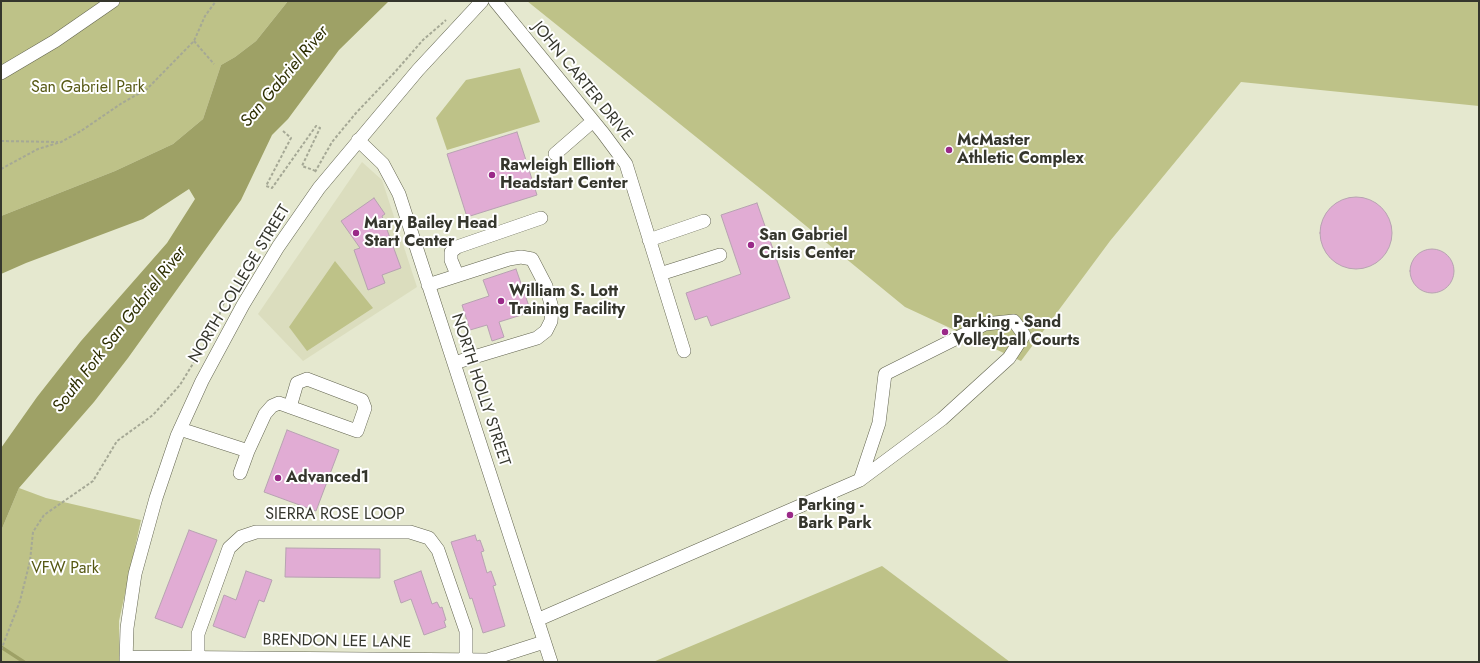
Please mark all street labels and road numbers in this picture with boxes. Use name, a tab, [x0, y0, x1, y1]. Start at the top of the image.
street label: JOHN CARTER DRIVE	[528, 18, 636, 146]
street label: NORTH COLLEGE STREET	[185, 202, 295, 366]
street label: NORTH HOLLY STREET	[446, 311, 514, 469]
street label: SIERRA ROSE LOOP	[265, 505, 405, 525]
street label: BRENDON LEE LANE	[262, 631, 412, 653]

